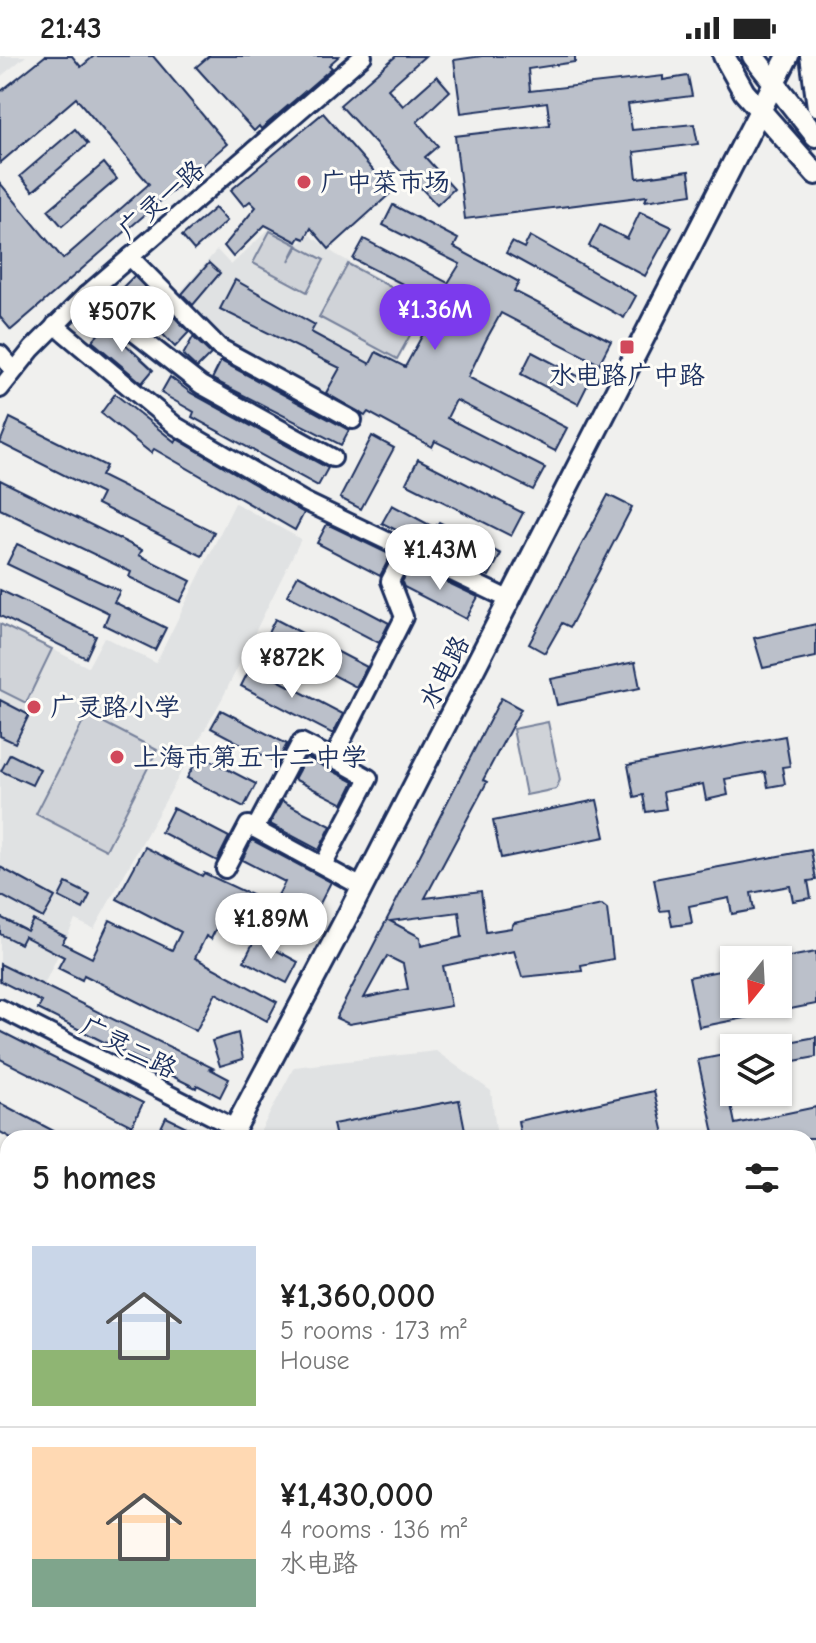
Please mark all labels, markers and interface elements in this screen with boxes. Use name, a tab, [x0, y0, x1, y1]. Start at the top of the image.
text: 21:43	[40, 11, 102, 46]
street label: 广灵一路	[113, 154, 211, 245]
place label: 广中菜市场	[320, 168, 450, 198]
marker: 广中菜市场	[295, 173, 313, 191]
pin: ¥1.36M	[370, 284, 500, 352]
pin: ¥507K	[66, 286, 178, 354]
text: ¥1.36M	[397, 295, 473, 325]
text: ¥507K	[88, 297, 156, 327]
marker: 水电路广中路	[618, 338, 636, 356]
place label: 水电路广中路	[549, 361, 705, 391]
pin: ¥1.43M	[375, 524, 505, 592]
text: ¥1.43M	[403, 535, 477, 565]
street label: 水电路	[414, 631, 476, 714]
pin: ¥872K	[236, 632, 348, 700]
text: ¥872K	[259, 643, 325, 673]
place label: 广灵路小学	[50, 693, 180, 723]
marker: 广灵路小学	[25, 698, 43, 716]
place label: 上海市第五十二中学	[133, 743, 367, 773]
marker: 上海市第五十二中学	[108, 748, 126, 766]
pin: ¥1.89M	[206, 893, 336, 961]
text: ¥1.89M	[233, 904, 309, 934]
north arrow	[720, 946, 792, 1018]
map controls	[720, 946, 792, 1106]
street label: 广灵二路	[75, 1011, 182, 1085]
button: layers	[720, 1034, 792, 1106]
icon: filters	[740, 1156, 784, 1200]
text: 5 homes	[32, 1158, 156, 1198]
text: ¥1,360,000	[280, 1276, 435, 1316]
icon: home	[96, 1278, 192, 1374]
text: 5 rooms · 173 m²	[280, 1316, 467, 1346]
text: House	[280, 1346, 350, 1376]
text: ¥1,430,000	[280, 1475, 434, 1515]
icon: home	[96, 1479, 192, 1575]
text: 4 rooms · 136 m²	[280, 1515, 467, 1545]
text: 水电路	[280, 1549, 358, 1579]

